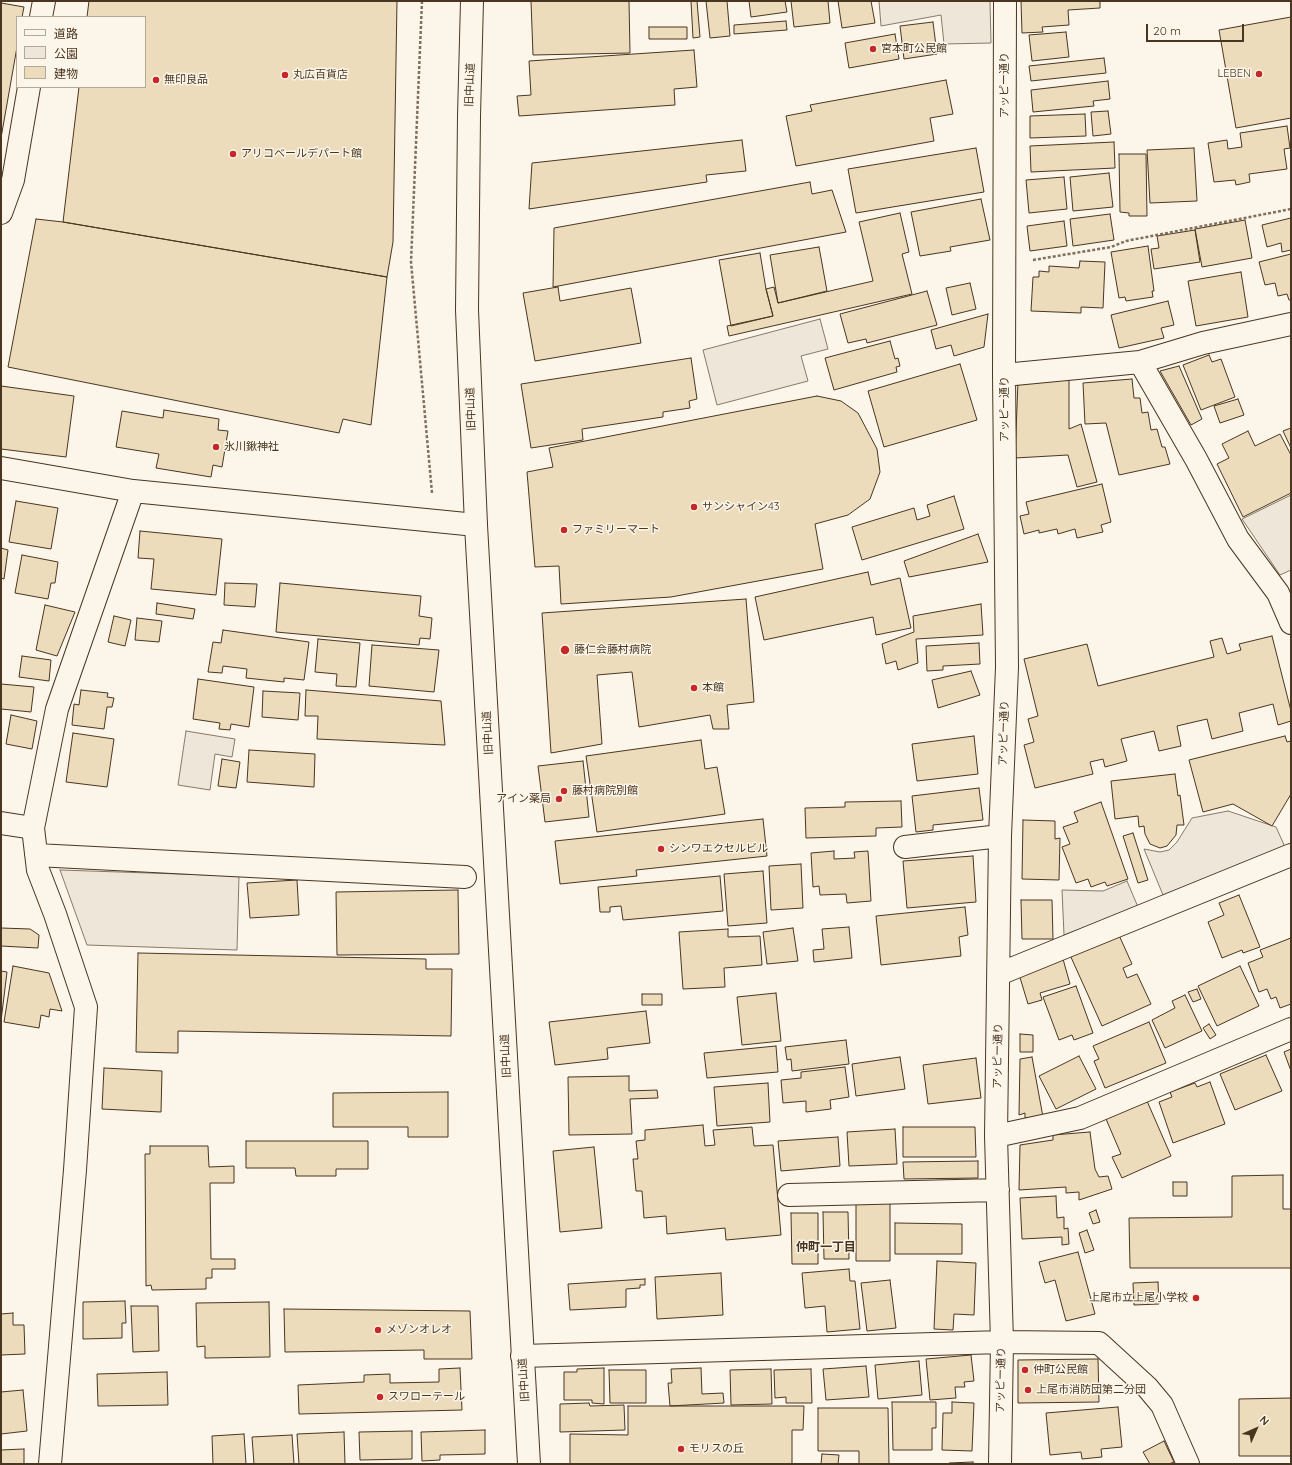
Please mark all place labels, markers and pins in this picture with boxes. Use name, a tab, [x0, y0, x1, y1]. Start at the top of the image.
place label: 宮本町公民館	[881, 42, 947, 56]
marker: 宮本町公民館	[868, 44, 878, 54]
place label: LEBEN	[1217, 67, 1251, 81]
place label: 丸広百貨店	[293, 68, 348, 82]
marker: LEBEN	[1254, 69, 1264, 79]
marker: 丸広百貨店	[280, 70, 290, 80]
place label: 無印良品	[164, 73, 208, 87]
marker: 無印良品	[151, 75, 161, 85]
place label: アリコベールデパート館	[241, 147, 362, 161]
marker: アリコベールデパート館	[228, 149, 238, 159]
place label: 氷川鍬神社	[224, 440, 279, 454]
marker: 氷川鍬神社	[211, 442, 221, 452]
place label: サンシャイン43	[702, 500, 780, 514]
marker: サンシャイン43	[689, 502, 699, 512]
place label: ファミリーマート	[572, 523, 660, 537]
marker: ファミリーマート	[559, 525, 569, 535]
place label: 藤仁会藤村病院	[574, 643, 651, 657]
marker: 藤仁会藤村病院	[559, 644, 571, 656]
place label: 本館	[702, 681, 724, 695]
marker: 本館	[689, 683, 699, 693]
place label: 藤村病院別館	[572, 784, 638, 798]
marker: 藤村病院別館	[559, 786, 569, 796]
place label: アイン薬局	[496, 792, 551, 806]
marker: アイン薬局	[554, 794, 564, 804]
place label: シンワエクセルビル	[669, 842, 768, 856]
marker: シンワエクセルビル	[656, 844, 666, 854]
place label: 上尾市立上尾小学校	[1089, 1291, 1188, 1305]
marker: 上尾市立上尾小学校	[1191, 1293, 1201, 1303]
place label: メゾンオレオ	[386, 1323, 452, 1337]
marker: メゾンオレオ	[373, 1325, 383, 1335]
place label: 仲町公民館	[1033, 1363, 1088, 1377]
marker: 仲町公民館	[1020, 1365, 1030, 1375]
place label: 上尾市消防団第二分団	[1036, 1383, 1146, 1397]
marker: 上尾市消防団第二分団	[1023, 1385, 1033, 1395]
place label: スワローテール	[388, 1390, 465, 1404]
marker: スワローテール	[375, 1392, 385, 1402]
place label: モリスの丘	[689, 1442, 744, 1456]
marker: モリスの丘	[676, 1444, 686, 1454]

